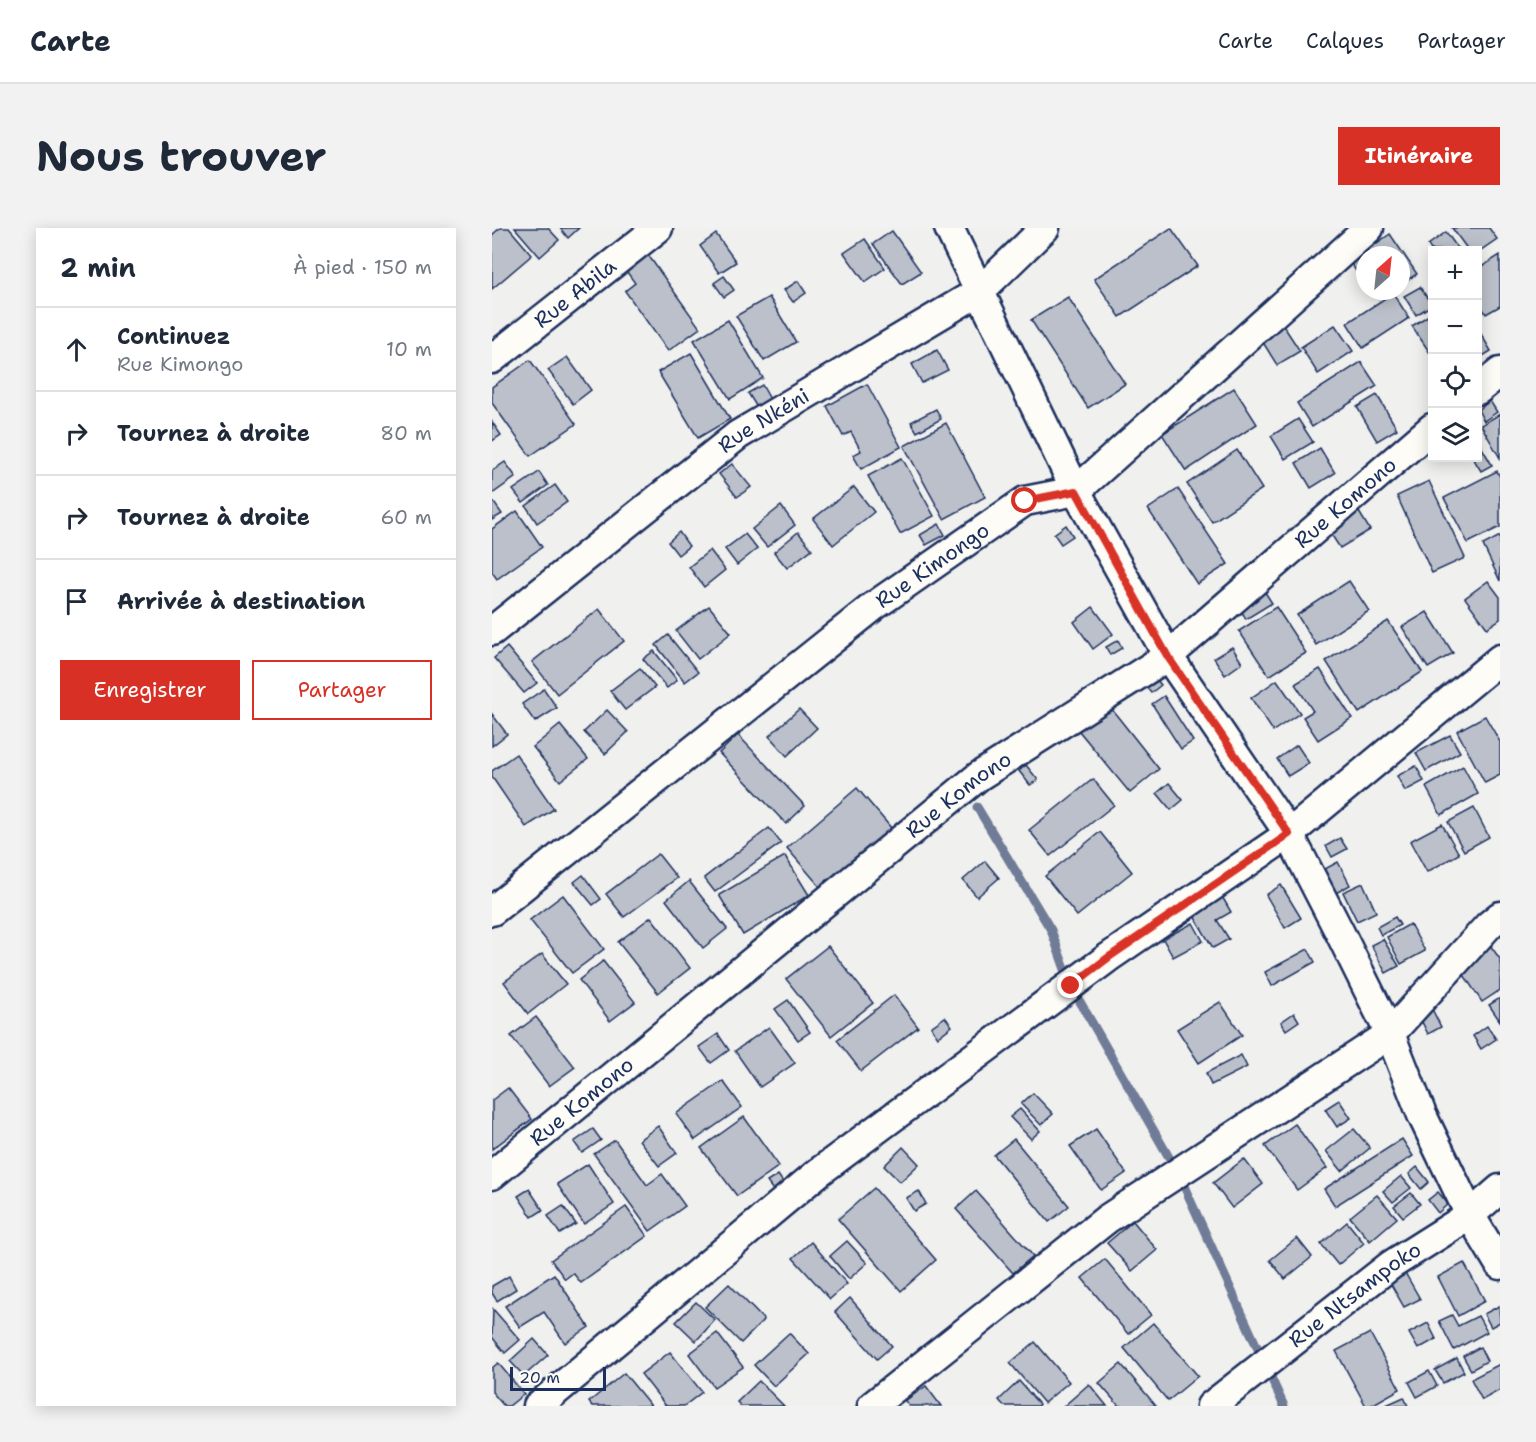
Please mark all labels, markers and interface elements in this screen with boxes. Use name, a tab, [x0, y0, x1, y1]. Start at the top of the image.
text: Carte	[30, 22, 111, 60]
text: Carte	[1218, 27, 1273, 55]
text: Calques	[1306, 27, 1384, 55]
text: Partager	[1417, 27, 1506, 55]
button: Itinéraire	[1338, 127, 1500, 185]
text: Nous trouver	[36, 128, 326, 184]
north arrow	[1356, 246, 1410, 300]
map controls	[1428, 246, 1482, 462]
button: +	[1428, 246, 1482, 300]
text: 2 min	[60, 250, 136, 285]
street label: Rue Abila	[528, 252, 622, 335]
text: À pied · 150 m	[293, 254, 432, 280]
button: −	[1428, 300, 1482, 354]
text: Continuez	[117, 322, 230, 351]
icon: ahead	[60, 333, 93, 366]
text: 10 m	[386, 336, 432, 362]
text: Rue Kimongo	[117, 351, 243, 377]
button: locate	[1428, 354, 1482, 408]
street label: Rue Nkéni	[712, 382, 815, 460]
button: layers	[1428, 408, 1482, 462]
icon: right	[60, 417, 93, 450]
text: Tournez à droite	[117, 419, 310, 448]
text: 80 m	[380, 420, 432, 446]
street label: Rue Komono	[1288, 451, 1403, 555]
route start	[1011, 487, 1037, 513]
icon: right	[60, 501, 93, 534]
text: Tournez à droite	[117, 503, 310, 532]
text: 60 m	[380, 504, 432, 530]
street label: Rue Kimongo	[870, 516, 995, 615]
icon: arrive	[60, 585, 93, 618]
text: Arrivée à destination	[117, 587, 365, 616]
button: Enregistrer	[60, 660, 240, 720]
button: Partager	[252, 660, 432, 720]
street label: Rue Komono	[900, 745, 1017, 844]
route end	[1057, 972, 1083, 998]
street label: Rue Komono	[524, 1051, 640, 1152]
street label: Rue Ntsampoko	[1283, 1235, 1426, 1354]
scale bar	[510, 1364, 606, 1392]
text: 20 m	[519, 1367, 560, 1388]

